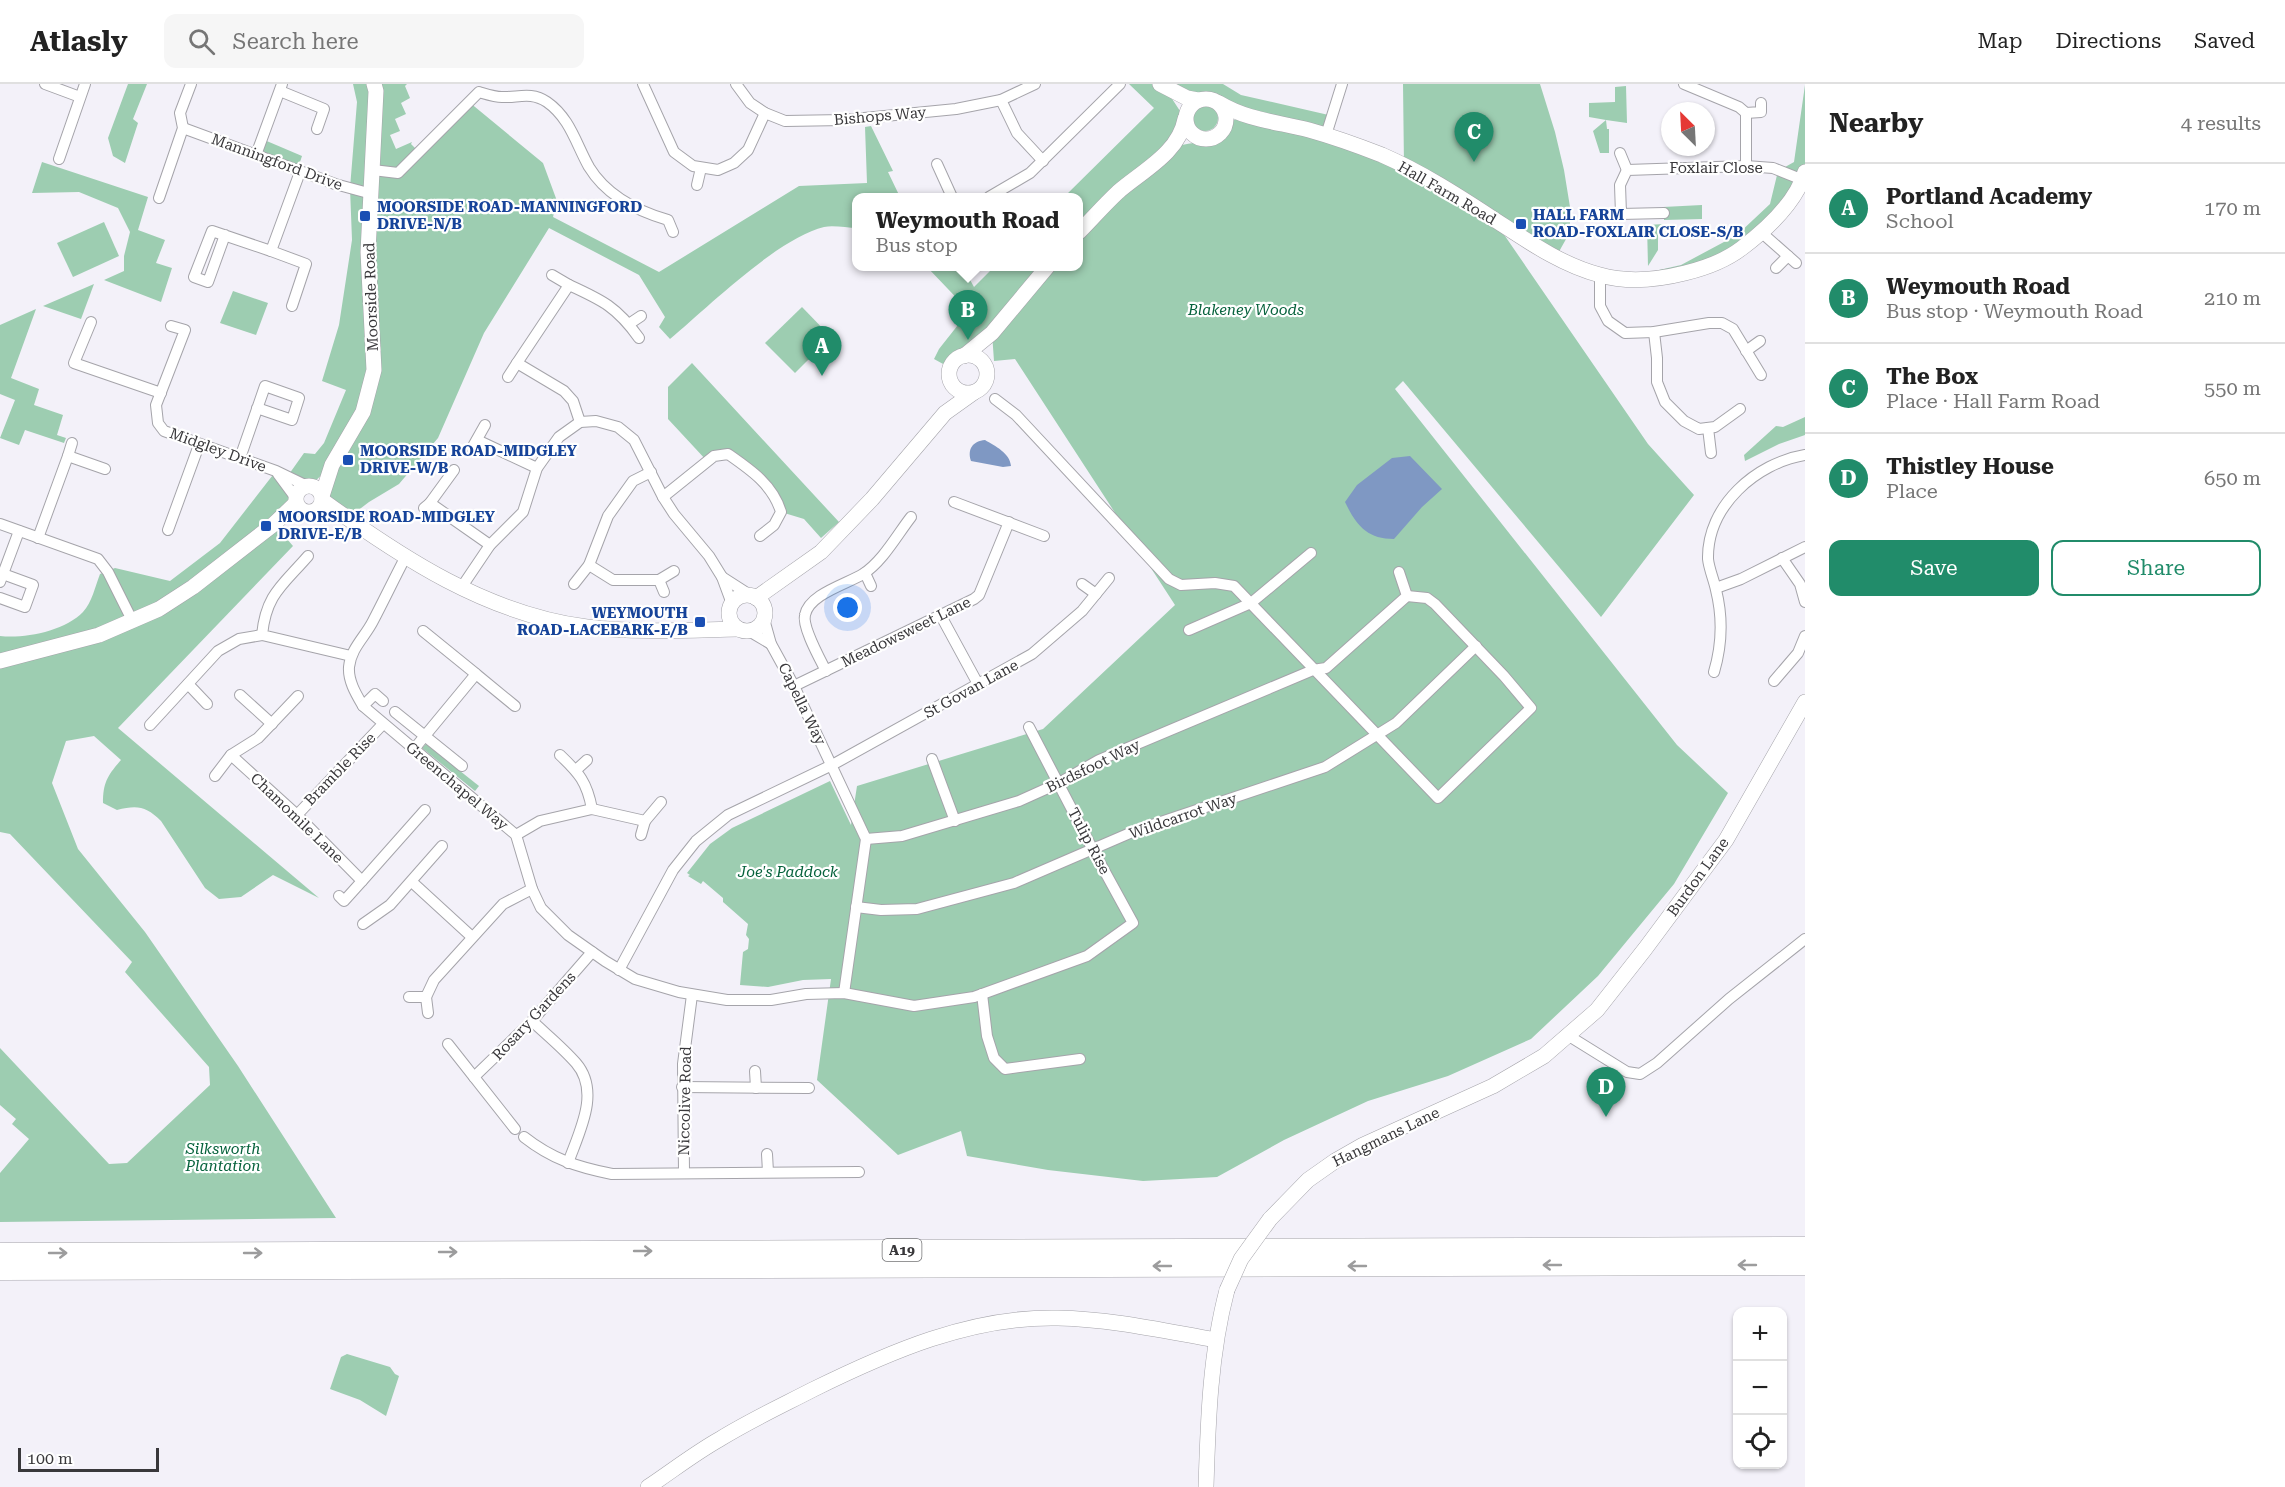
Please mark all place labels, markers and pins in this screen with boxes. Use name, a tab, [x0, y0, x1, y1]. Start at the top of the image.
pin: C	[1454, 112, 1494, 162]
place label: MOORSIDE ROAD-MANNINGFORD DRIVE-N/B	[377, 198, 642, 233]
place label: HALL FARM ROAD-FOXLAIR CLOSE-S/B	[1533, 206, 1744, 241]
marker: MOORSIDE ROAD-MANNINGFORD DRIVE-N/B	[358, 209, 372, 223]
marker: HALL FARM ROAD-FOXLAIR CLOSE-S/B	[1514, 217, 1528, 231]
pin: B	[948, 290, 988, 340]
pin: A	[802, 326, 842, 376]
place label: MOORSIDE ROAD-MIDGLEY DRIVE-W/B	[360, 442, 578, 477]
marker: MOORSIDE ROAD-MIDGLEY DRIVE-W/B	[341, 453, 355, 467]
place label: MOORSIDE ROAD-MIDGLEY DRIVE-E/B	[278, 508, 496, 543]
marker: MOORSIDE ROAD-MIDGLEY DRIVE-E/B	[259, 519, 273, 533]
place label: WEYMOUTH ROAD-LACEBARK-E/B	[517, 604, 688, 639]
marker: WEYMOUTH ROAD-LACEBARK-E/B	[693, 615, 707, 629]
pin: D	[1586, 1068, 1626, 1117]

